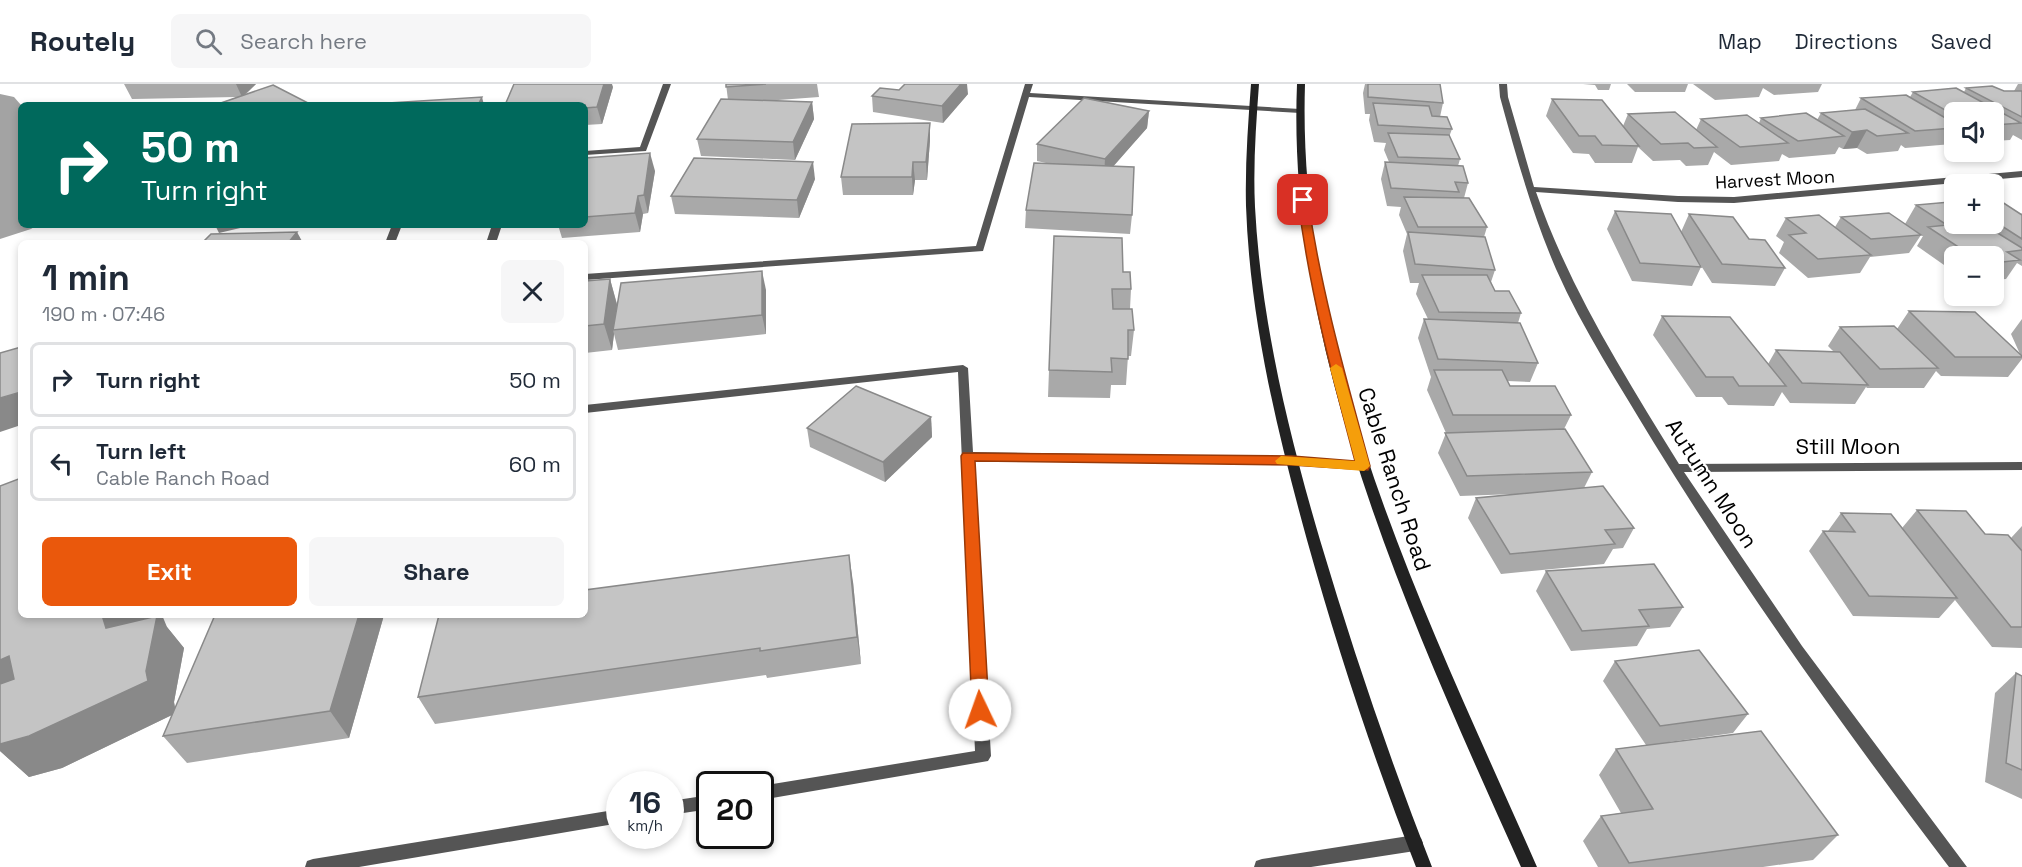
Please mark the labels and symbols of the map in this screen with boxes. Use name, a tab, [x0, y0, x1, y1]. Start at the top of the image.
street label: Harvest Moon	[1714, 164, 1836, 194]
pin	[1277, 174, 1328, 225]
street label: Cable Ranch Road	[1352, 384, 1438, 574]
street label: Autumn Moon	[1660, 413, 1764, 553]
street label: Still Moon	[1795, 432, 1901, 460]
position arrow	[948, 678, 1012, 742]
speed limit sign: 20	[696, 771, 774, 849]

